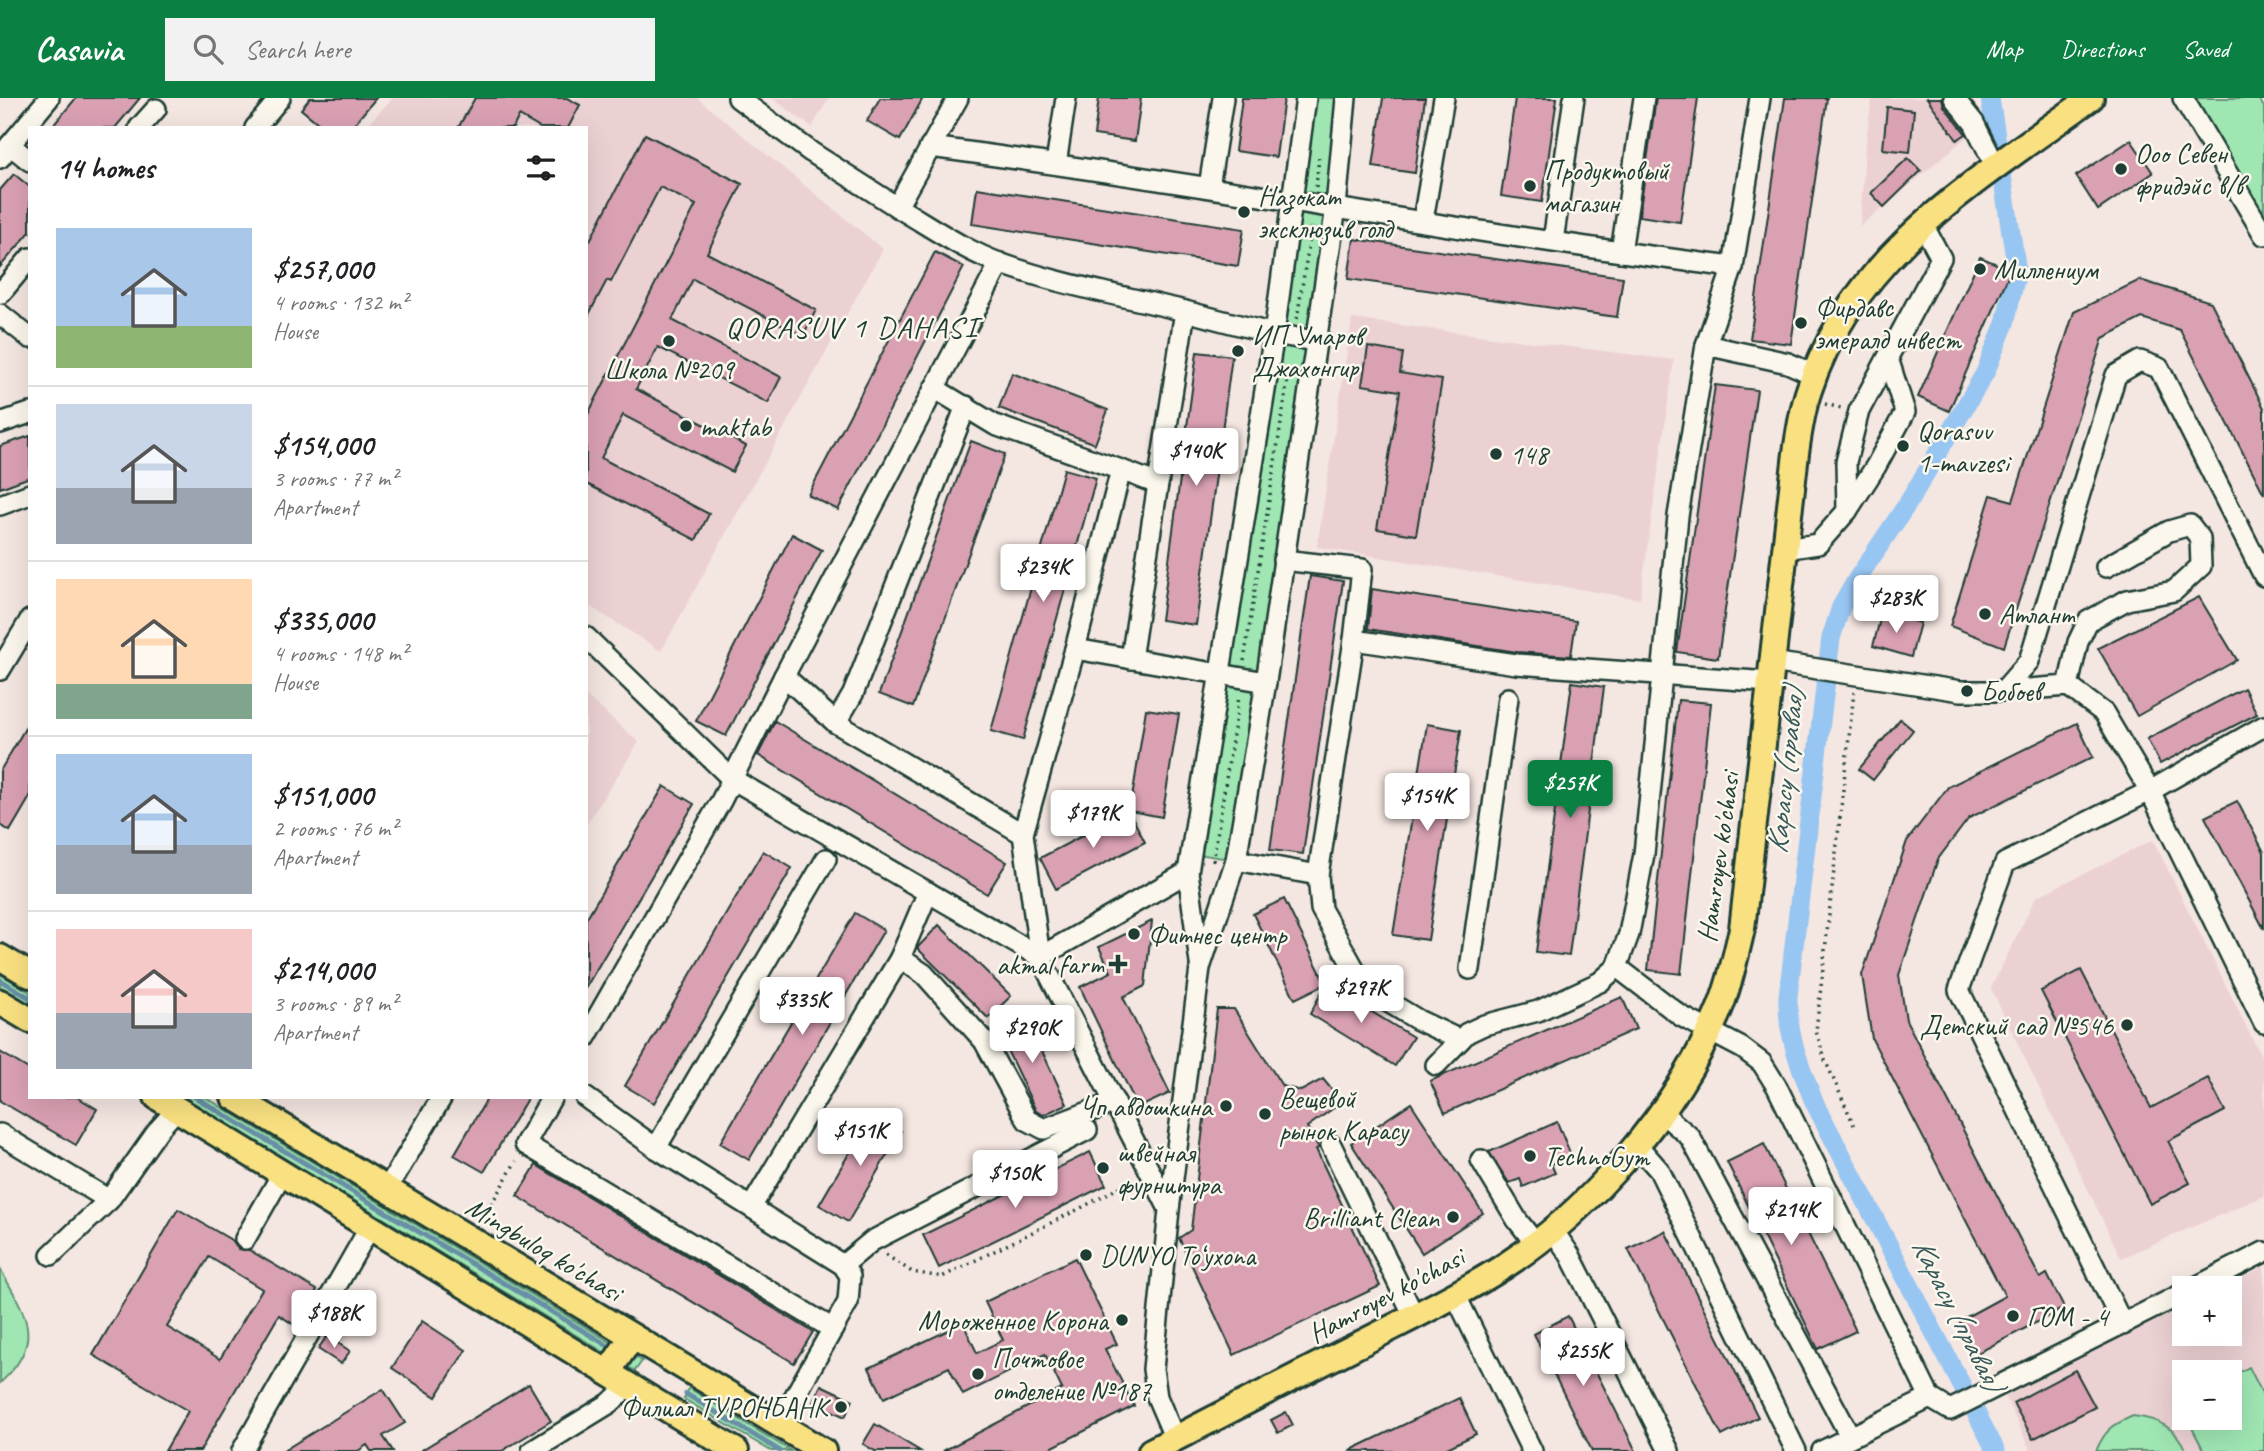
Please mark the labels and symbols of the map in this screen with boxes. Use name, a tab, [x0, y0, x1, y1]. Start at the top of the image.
place label: Ооо Севен фридэйс в/в	[2135, 136, 2250, 203]
place label: Продуктовый магазин	[1544, 153, 1670, 220]
marker: Ооо Севен фридэйс в/в	[2113, 161, 2129, 177]
marker: Продуктовый магазин	[1522, 178, 1538, 194]
place label: Назокат эксклюзив голд	[1258, 179, 1395, 246]
marker: Назокат эксклюзив голд	[1236, 204, 1252, 220]
place label: Миллениум	[1994, 252, 2099, 287]
marker: Миллениум	[1972, 261, 1988, 277]
place label: Фирдавс эмералд инвест	[1815, 290, 1963, 357]
district label: QORASUV 1 DAHASI	[726, 308, 983, 346]
marker: Фирдавс эмералд инвест	[1793, 315, 1809, 331]
place label: ИП Умаров Джахонгир	[1252, 318, 1368, 385]
marker: Школа №209	[661, 333, 677, 349]
marker: ИП Умаров Джахонгир	[1230, 343, 1246, 359]
place label: Школа №209	[604, 352, 736, 387]
place label: maktab	[700, 409, 773, 444]
place label: Qorasuv 1-mavzesi	[1917, 413, 2012, 480]
marker: maktab	[678, 418, 694, 434]
pin: $140K	[1147, 428, 1245, 488]
place label: 148	[1510, 437, 1550, 472]
marker: Qorasuv 1-mavzesi	[1895, 438, 1911, 454]
marker: 148	[1488, 446, 1504, 462]
pin: $234K	[994, 545, 1092, 604]
pin: $283K	[1847, 575, 1945, 635]
place label: Атлант	[1999, 597, 2075, 632]
marker: Атлант	[1977, 606, 1993, 622]
place label: Бобоев	[1981, 674, 2046, 709]
water label: Карасу (правая)	[1757, 681, 1813, 855]
marker: Бобоев	[1959, 683, 1975, 699]
pin: $257K	[1521, 760, 1619, 820]
street label: Hamroyev ko'chasi	[1689, 766, 1748, 944]
pin: $154K	[1378, 774, 1476, 833]
pin: $179K	[1044, 790, 1142, 850]
place label: Фитнес центр	[1148, 917, 1288, 952]
marker: Фитнес центр	[1126, 926, 1142, 942]
place label: akmal farm	[996, 947, 1105, 982]
marker: akmal farm	[1110, 956, 1126, 972]
pin: $297K	[1312, 965, 1410, 1025]
pin: $335K	[753, 978, 851, 1037]
pin: $290K	[983, 1006, 1081, 1065]
place label: Детский сад №546	[1920, 1008, 2114, 1043]
marker: Детский сад №546	[2119, 1017, 2135, 1033]
place label: Вещевой рынок Карасу	[1279, 1081, 1410, 1148]
place label: Чп авдошкина	[1080, 1089, 1214, 1124]
marker: Чп авдошкина	[1218, 1098, 1234, 1114]
marker: Вещевой рынок Карасу	[1257, 1106, 1273, 1122]
pin: $151K	[811, 1108, 909, 1168]
place label: швейная фурнитура	[1117, 1135, 1223, 1202]
place label: TechnoGym	[1544, 1139, 1651, 1174]
marker: TechnoGym	[1522, 1148, 1538, 1164]
pin: $150K	[966, 1150, 1064, 1210]
marker: швейная фурнитура	[1095, 1160, 1111, 1176]
pin: $214K	[1742, 1188, 1840, 1247]
street label: Mingbuloq ko'chasi	[460, 1189, 632, 1311]
place label: Brilliant Clean	[1303, 1200, 1440, 1235]
marker: Brilliant Clean	[1445, 1209, 1461, 1225]
water label: Карасу (правая)	[1903, 1232, 2015, 1402]
place label: DUNYO To‘yxona	[1100, 1238, 1257, 1273]
street label: Hamroyev ko'chasi	[1302, 1238, 1473, 1351]
marker: DUNYO To‘yxona	[1078, 1247, 1094, 1263]
pin: $188K	[285, 1290, 383, 1350]
place label: ГОМ - 4	[2027, 1299, 2110, 1334]
place label: Мороженное Корона	[918, 1303, 1110, 1338]
marker: ГОМ - 4	[2005, 1308, 2021, 1324]
marker: Мороженное Корона	[1114, 1312, 1130, 1328]
pin: $255K	[1534, 1328, 1632, 1388]
place label: Почтовое отделение №187	[992, 1341, 1152, 1408]
marker: Почтовое отделение №187	[970, 1366, 986, 1382]
place label: Филиал ТУРОНБАНК	[621, 1390, 831, 1425]
marker: Филиал ТУРОНБАНК	[833, 1399, 849, 1415]

